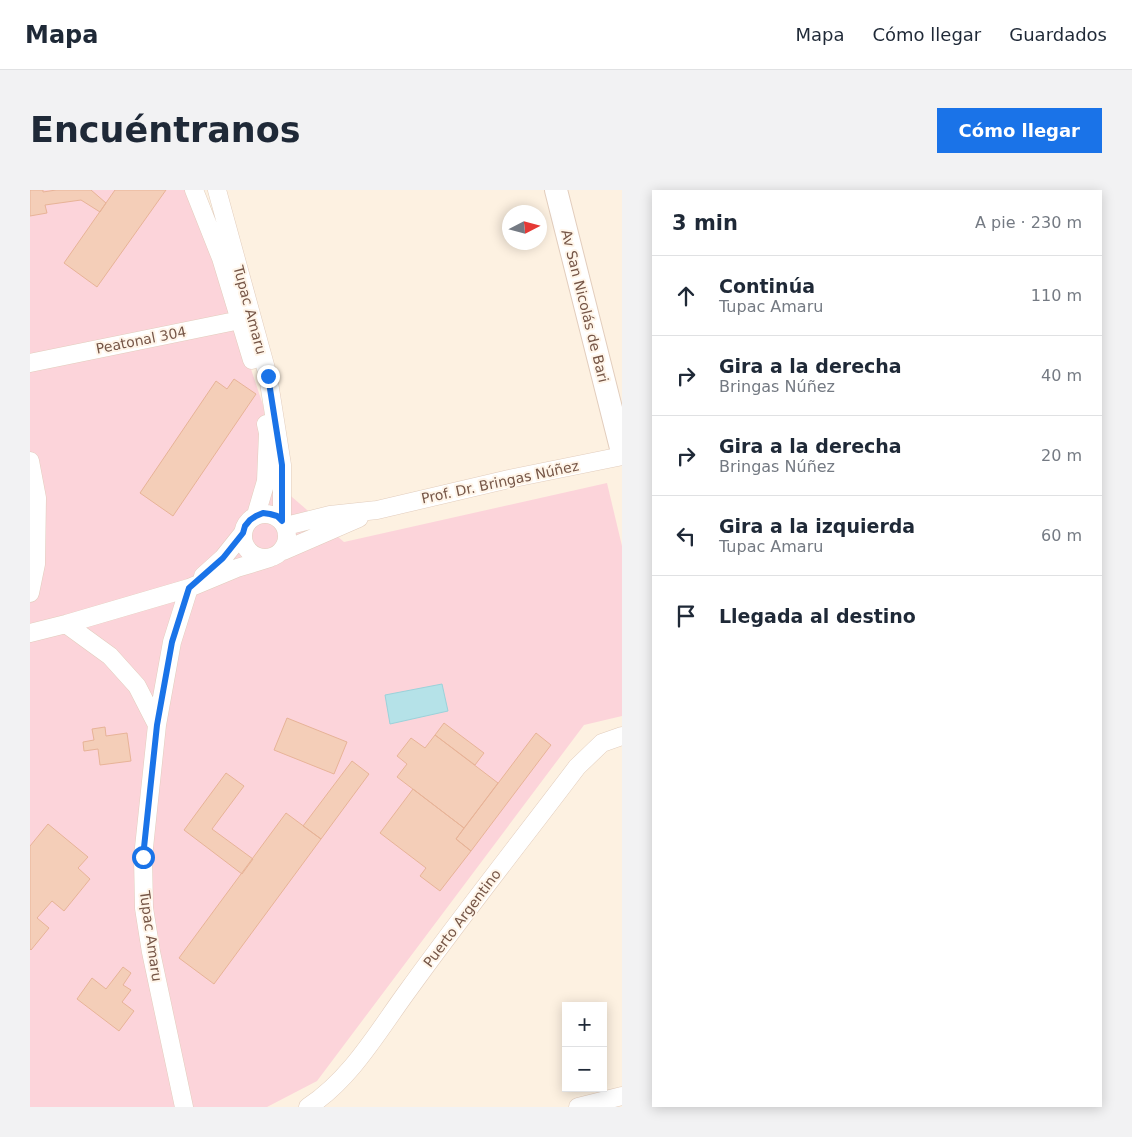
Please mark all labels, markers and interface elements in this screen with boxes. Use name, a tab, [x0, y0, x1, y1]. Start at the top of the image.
text: Mapa	[25, 21, 98, 49]
text: Mapa	[795, 24, 844, 45]
text: Cómo llegar	[872, 24, 981, 45]
text: Guardados	[1009, 24, 1107, 45]
button: Cómo llegar	[937, 108, 1102, 153]
text: Encuéntranos	[30, 110, 301, 150]
north arrow	[502, 205, 547, 250]
text: 3 min	[672, 211, 738, 235]
text: A pie · 230 m	[975, 213, 1082, 232]
street label: Av San Nicolás de Bari	[558, 228, 612, 384]
street label: Tupac Amaru	[230, 263, 270, 356]
text: Continúa	[719, 275, 815, 297]
icon: ahead	[672, 282, 700, 310]
text: 110 m	[1031, 286, 1082, 305]
text: Tupac Amaru	[719, 297, 823, 316]
street label: Peatonal 304	[94, 323, 188, 357]
text: Gira a la derecha	[719, 355, 902, 377]
icon: right	[672, 362, 700, 390]
route end	[257, 365, 280, 388]
text: 40 m	[1041, 366, 1082, 385]
text: Bringas Núñez	[719, 377, 835, 396]
text: Gira a la derecha	[719, 435, 902, 457]
icon: right	[672, 442, 700, 470]
text: 20 m	[1041, 446, 1082, 465]
street label: Prof. Dr. Bringas Núñez	[420, 457, 580, 507]
text: Bringas Núñez	[719, 457, 835, 476]
text: Gira a la izquierda	[719, 515, 915, 537]
icon: left	[672, 522, 700, 550]
text: 60 m	[1041, 526, 1082, 545]
text: Tupac Amaru	[719, 537, 823, 556]
icon: arrive	[672, 602, 700, 630]
text: Llegada al destino	[719, 605, 916, 627]
route start	[132, 846, 155, 869]
street label: Puerto Argentino	[420, 866, 504, 970]
street label: Tupac Amaru	[137, 889, 165, 982]
map controls	[562, 1002, 607, 1092]
button: +	[562, 1002, 607, 1047]
button: −	[562, 1047, 607, 1092]

